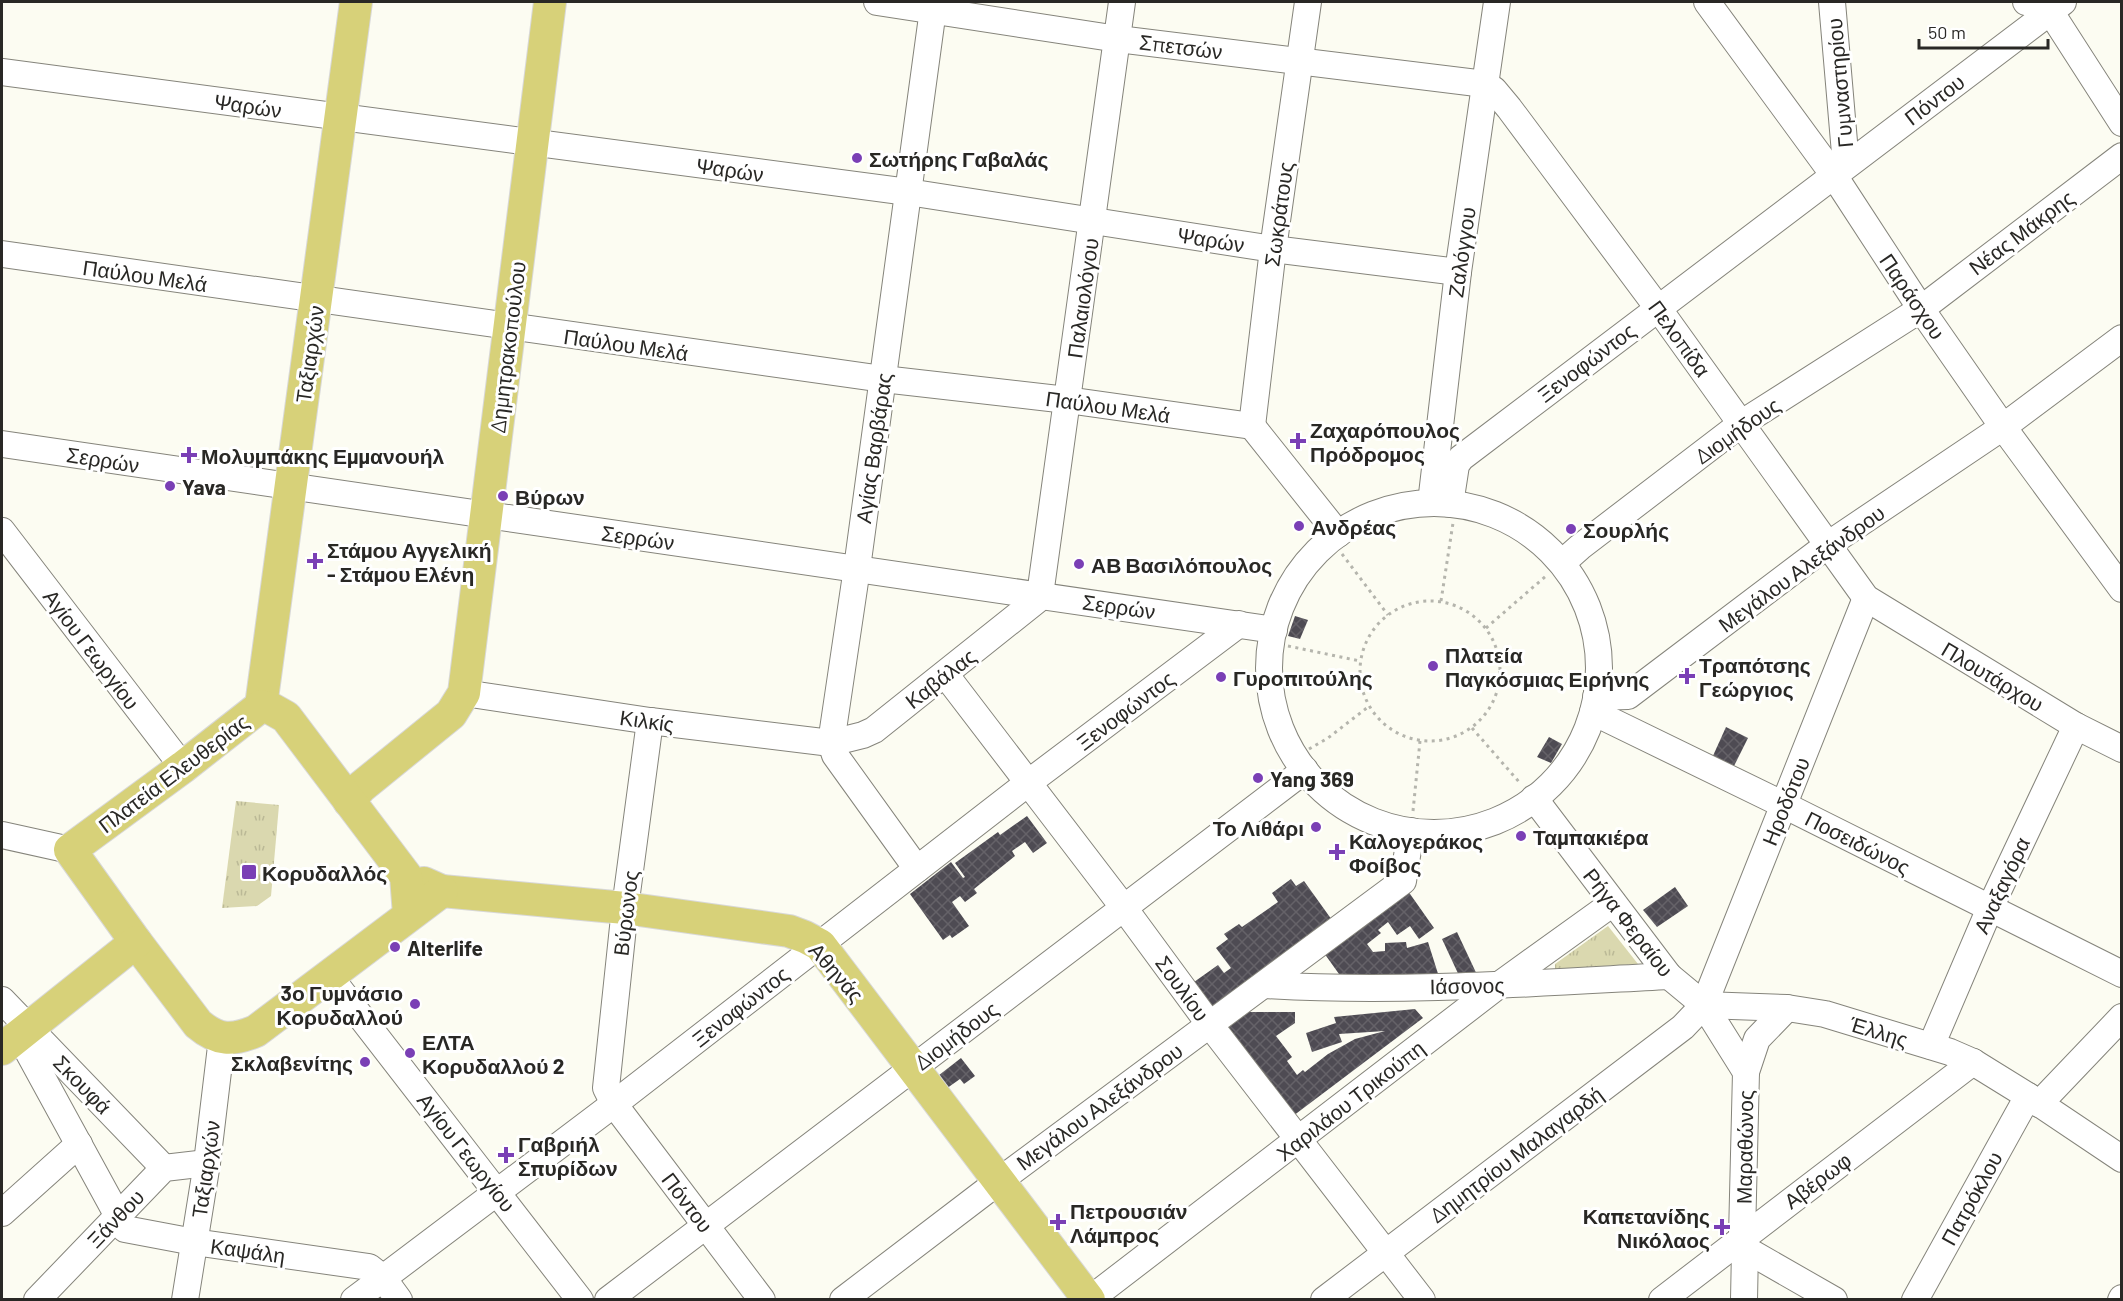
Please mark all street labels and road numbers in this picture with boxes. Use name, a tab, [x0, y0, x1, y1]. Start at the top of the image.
street label: Γυμναστηρίου	[1821, 17, 1857, 149]
street label: Σπετσών	[1138, 28, 1224, 64]
street label: Πόντου	[1899, 68, 1969, 130]
street label: Ψαρών	[213, 88, 283, 122]
street label: Ψαρών	[695, 152, 765, 186]
street label: Σωκράτους	[1258, 160, 1298, 268]
street label: Νέας Μάκρης	[1964, 184, 2078, 280]
street label: Ζαλόγγου	[1442, 205, 1480, 299]
street label: Ψαρών	[1176, 221, 1246, 257]
street label: Παλαιολόγου	[1061, 236, 1103, 360]
street label: Παράσχου	[1875, 248, 1951, 344]
street label: Παύλου Μελά	[81, 254, 209, 296]
street label: Δημητρακοπούλου	[484, 260, 530, 434]
street label: Πελοπίδα	[1644, 295, 1716, 381]
street label: Ταξιαρχών	[290, 304, 328, 404]
street label: Ξενοφώντος	[1532, 317, 1640, 407]
street label: Παύλου Μελά	[562, 323, 690, 365]
street label: Αγίας Βαρβάρας	[850, 371, 896, 525]
street label: Παύλου Μελά	[1044, 385, 1172, 427]
street label: Διομήδους	[1690, 392, 1784, 468]
street label: Σερρών	[65, 441, 141, 477]
street label: Μεγάλου Αλεξάνδρου	[1713, 499, 1889, 637]
street label: Σερρών	[600, 520, 676, 554]
street label: Αγίου Γεωργίου	[39, 584, 145, 714]
street label: Σερρών	[1081, 589, 1157, 623]
street label: Πλουτάρχου	[1938, 636, 2048, 716]
street label: Καβάλας	[900, 643, 980, 713]
street label: Ξενοφώντος	[1071, 665, 1179, 755]
street label: Κιλκίς	[618, 704, 676, 736]
street label: Πλατεία Ελευθερίας	[93, 708, 253, 838]
street label: Ηροδότου	[1756, 753, 1814, 849]
street label: Ποσειδώνος	[1801, 805, 1915, 879]
street label: Αναξαγόρα	[1968, 833, 2034, 937]
street label: Ρήγα Φεραίου	[1579, 863, 1679, 981]
street label: Βύρωνος	[607, 869, 643, 957]
street label: Αθηνάς	[805, 937, 869, 1007]
street label: Σουλίου	[1151, 951, 1215, 1025]
street label: Ξενοφώντος	[687, 961, 793, 1051]
street label: Ιάσονος	[1429, 972, 1505, 998]
street label: Διομήδους	[909, 996, 1003, 1074]
street label: Έλλης	[1846, 1010, 1911, 1052]
street label: Χαριλάου Τρικούπη	[1271, 1035, 1429, 1165]
street label: Μεγάλου Αλεξάνδρου	[1011, 1037, 1187, 1175]
street label: Σκουφά	[49, 1049, 117, 1119]
street label: Δημητρίου Μαλαγαρδή	[1424, 1081, 1608, 1227]
street label: Αγίου Γεωργίου	[413, 1088, 521, 1216]
street label: Μαραθώνος	[1731, 1090, 1757, 1204]
street label: Ταξιαρχών	[186, 1119, 224, 1219]
street label: Αβέρωφ	[1779, 1147, 1855, 1213]
street label: Πατρόκλου	[1935, 1147, 2007, 1249]
street label: Πόντου	[657, 1167, 719, 1237]
street label: Ξάνθου	[81, 1184, 149, 1252]
street label: Καψάλη	[209, 1232, 287, 1268]

